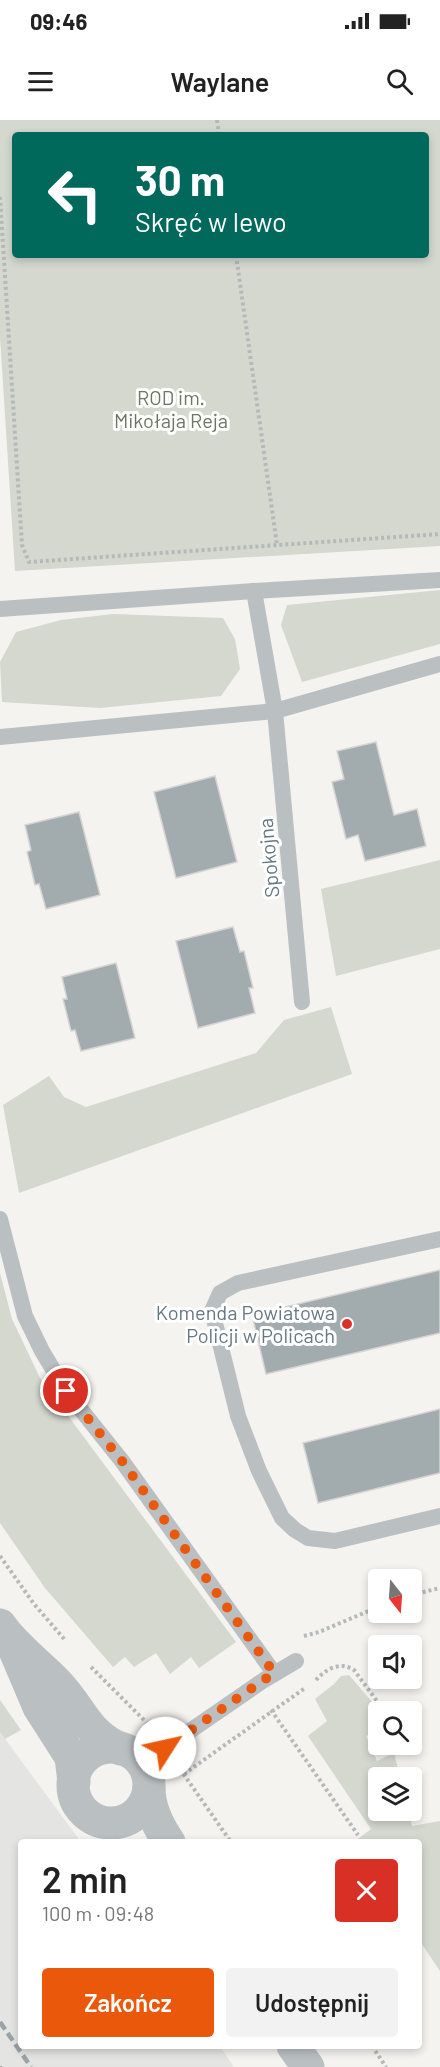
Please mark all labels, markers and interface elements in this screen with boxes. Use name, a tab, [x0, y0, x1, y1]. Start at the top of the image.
text: 09:46	[30, 8, 87, 34]
icon: menu	[24, 65, 57, 98]
text: Waylane	[171, 65, 269, 97]
icon: search	[383, 65, 416, 98]
text: 30 m	[135, 154, 225, 204]
icon: left	[36, 156, 114, 234]
text: Skręć w lewo	[135, 205, 287, 237]
park label: ROD im. Mikołaja Reja	[114, 385, 228, 432]
street label: Spokojna	[253, 817, 283, 899]
place label: Komenda Powiatowa Policji w Policach	[156, 1300, 335, 1347]
marker: Komenda Powiatowa Policji w Policach	[340, 1317, 354, 1331]
pin	[40, 1365, 91, 1416]
icon: arrive	[49, 1374, 82, 1407]
north arrow	[368, 1569, 422, 1623]
map controls	[368, 1569, 422, 1821]
button: sound	[368, 1635, 422, 1689]
button: search	[368, 1701, 422, 1755]
position arrow	[133, 1716, 197, 1780]
button: layers	[368, 1767, 422, 1821]
text: 2 min	[42, 1857, 128, 1900]
button: close	[335, 1859, 398, 1922]
text: 100 m · 09:48	[42, 1901, 154, 1925]
button: Zakończ	[42, 1968, 214, 2037]
button: Udostępnij	[226, 1968, 398, 2037]

